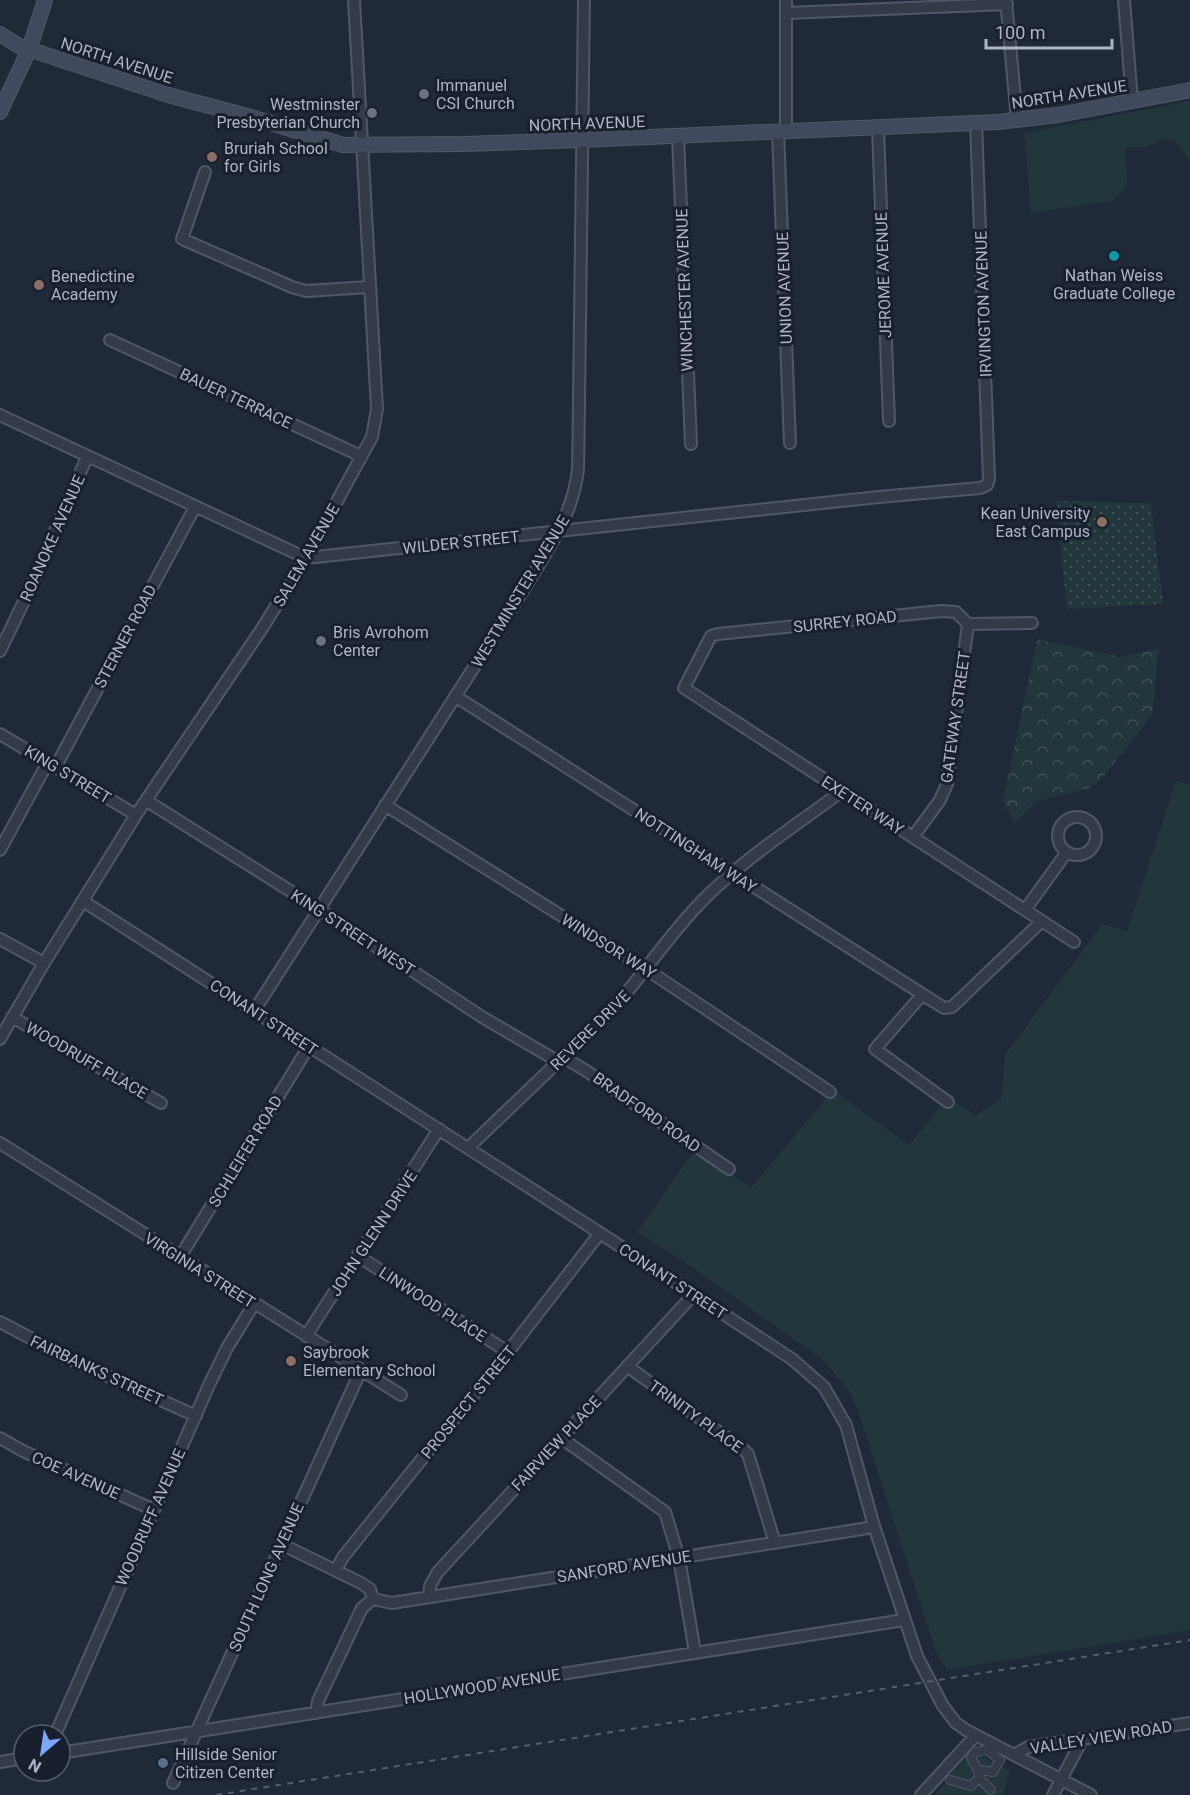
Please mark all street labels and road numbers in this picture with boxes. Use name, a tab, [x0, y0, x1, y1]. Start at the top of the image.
street label: NORTH AVENUE	[59, 33, 175, 88]
street label: NORTH AVENUE	[1010, 76, 1128, 113]
street label: NORTH AVENUE	[528, 112, 646, 135]
street label: WINCHESTER AVENUE	[672, 208, 697, 372]
street label: JEROME AVENUE	[872, 212, 895, 338]
street label: IRVINGTON AVENUE	[971, 230, 996, 378]
street label: UNION AVENUE	[773, 231, 796, 345]
street label: BAUER TERRACE	[177, 364, 295, 433]
street label: ROANOKE AVENUE	[16, 472, 89, 604]
street label: SALEM AVENUE	[269, 500, 344, 610]
street label: WESTMINSTER AVENUE	[467, 512, 573, 671]
street label: WILDER STREET	[402, 527, 521, 558]
street label: STERNER ROAD	[90, 581, 161, 691]
street label: SURREY ROAD	[792, 607, 898, 636]
street label: GATEWAY STREET	[937, 649, 974, 784]
street label: KING STREET	[21, 741, 115, 808]
street label: EXETER WAY	[818, 772, 908, 839]
street label: NOTTINGHAM WAY	[631, 804, 760, 897]
street label: KING STREET WEST	[287, 885, 418, 980]
street label: WINDSOR WAY	[558, 910, 660, 983]
street label: CONANT STREET	[206, 976, 322, 1060]
street label: REVERE DRIVE	[546, 986, 634, 1074]
street label: WOODRUFF PLACE	[23, 1018, 151, 1103]
street label: BRADFORD ROAD	[589, 1068, 704, 1156]
street label: SCHLEIFER ROAD	[205, 1092, 286, 1210]
street label: JOHN GLENN DRIVE	[326, 1167, 421, 1300]
street label: VIRGINIA STREET	[141, 1229, 259, 1312]
street label: CONANT STREET	[615, 1240, 731, 1324]
street label: LINWOOD PLACE	[376, 1263, 490, 1346]
street label: FAIRBANKS STREET	[27, 1331, 167, 1410]
street label: PROSPECT STREET	[417, 1342, 520, 1463]
street label: TRINITY PLACE	[645, 1376, 746, 1457]
street label: FAIRVIEW PLACE	[508, 1392, 605, 1495]
street label: WOODRUFF AVENUE	[112, 1445, 189, 1589]
street label: COE AVENUE	[29, 1448, 123, 1503]
street label: SOUTH LONG AVENUE	[225, 1500, 308, 1655]
street label: SANFORD AVENUE	[556, 1547, 692, 1586]
street label: HOLLYWOOD AVENUE	[402, 1665, 562, 1708]
street label: VALLEY VIEW ROAD	[1029, 1717, 1173, 1758]

